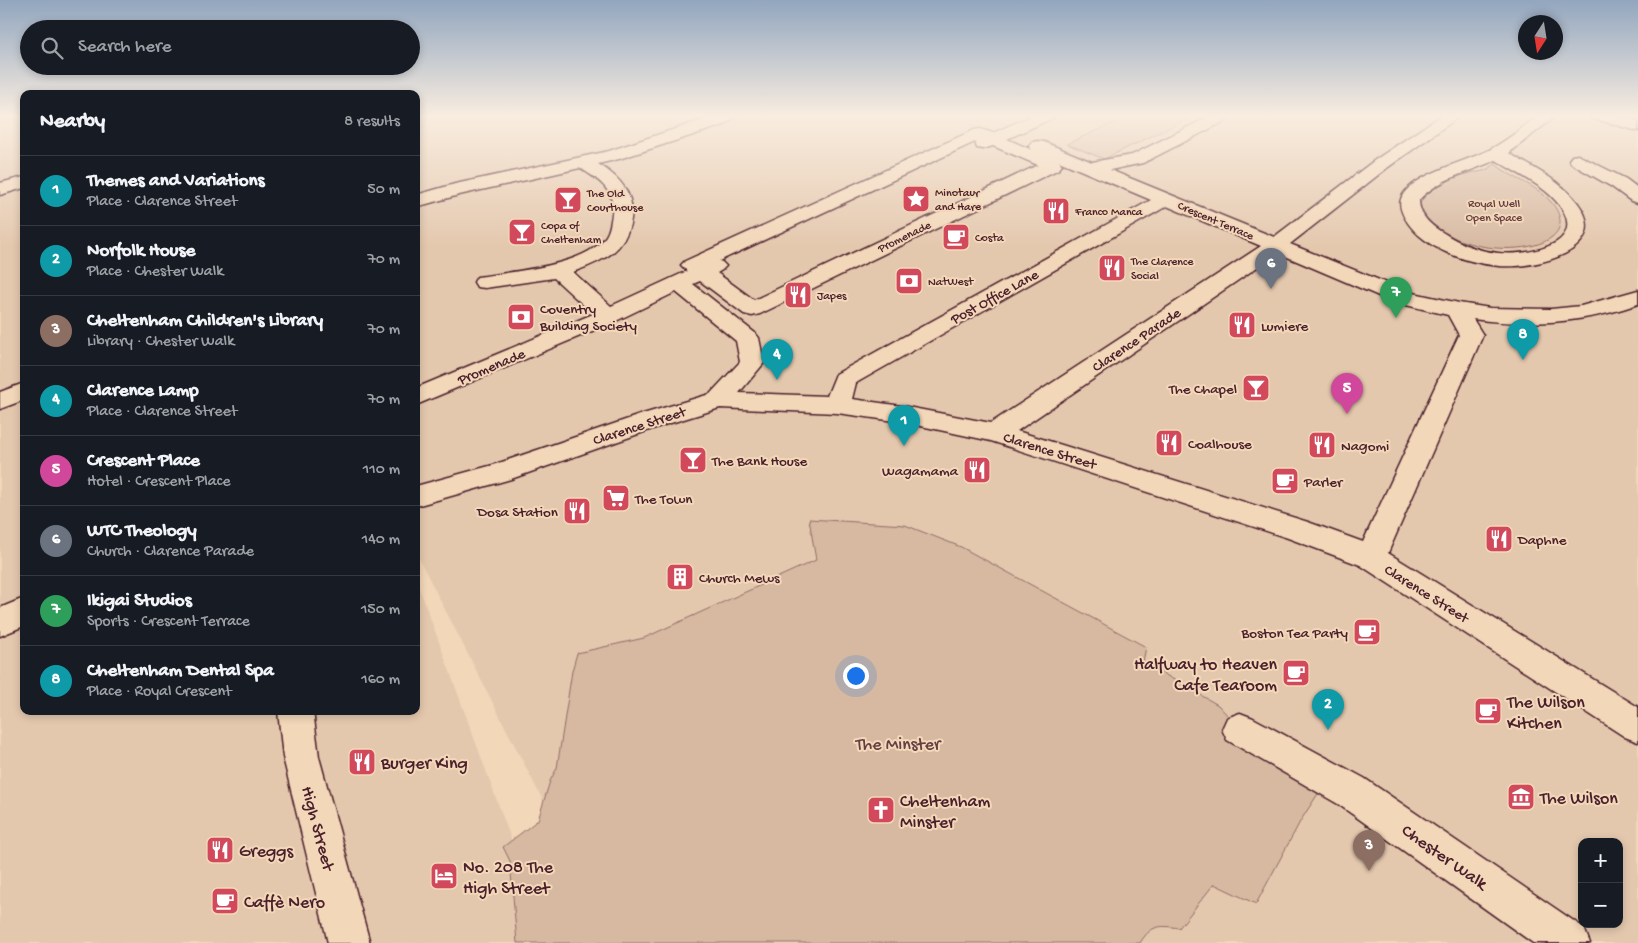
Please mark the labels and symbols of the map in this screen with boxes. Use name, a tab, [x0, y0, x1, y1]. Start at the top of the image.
north arrow	[1518, 15, 1563, 60]
place icon: Minotaur and Hare	[901, 184, 931, 214]
bar icon: The Old Courthouse	[553, 185, 583, 215]
place label: Minotaur and Hare	[935, 187, 982, 215]
place label: The Old Courthouse	[586, 188, 644, 216]
restaurant icon: Franco Manca	[1041, 196, 1071, 226]
park label: Royal Well Open Space	[1466, 198, 1523, 226]
street label: Crescent Terrace	[1175, 200, 1256, 244]
place label: Franco Manca	[1074, 206, 1143, 220]
bar icon: Copa of Cheltenham	[507, 217, 537, 247]
street label: Promenade	[875, 219, 934, 257]
place label: Copa of Cheltenham	[541, 220, 602, 248]
cafe icon: Costa	[941, 222, 971, 252]
place label: Costa	[975, 232, 1004, 246]
pin: 6	[1255, 248, 1287, 289]
restaurant icon: The Clarence Social	[1097, 253, 1127, 283]
place label: The Clarence Social	[1130, 256, 1194, 284]
bank icon: NatWest	[894, 266, 924, 296]
street label: Post Office Lane	[947, 266, 1042, 330]
place label: NatWest	[928, 276, 974, 290]
pin: 7	[1380, 277, 1412, 318]
restaurant icon: Japes	[783, 280, 813, 310]
place label: Japes	[817, 290, 847, 304]
place label: Coventry Building Society	[539, 301, 637, 336]
bank icon: Coventry Building Society	[506, 302, 536, 332]
street label: Clarence Parade	[1089, 304, 1185, 377]
restaurant icon: Lumiere	[1227, 310, 1257, 340]
place label: Lumiere	[1261, 318, 1308, 336]
pin: 8	[1507, 319, 1539, 360]
pin: 4	[761, 339, 793, 380]
street label: Promenade	[454, 345, 529, 391]
bar icon: The Chapel	[1241, 373, 1271, 403]
pin: 5	[1331, 373, 1363, 414]
place label: The Chapel	[1168, 381, 1237, 399]
street label: Clarence Street	[591, 403, 690, 450]
pin: 1	[888, 405, 920, 446]
restaurant icon: Coalhouse	[1154, 428, 1184, 458]
street label: Clarence Street	[1001, 429, 1100, 475]
restaurant icon: Nagomi	[1307, 430, 1337, 460]
place label: Coalhouse	[1188, 436, 1252, 454]
place label: Nagomi	[1341, 438, 1389, 456]
bar icon: The Bank House	[678, 445, 708, 475]
place label: The Bank House	[711, 453, 807, 471]
restaurant icon: Wagamama	[962, 455, 992, 485]
place label: Wagamama	[882, 463, 959, 481]
cafe icon: Parler	[1270, 466, 1300, 496]
place label: Parler	[1303, 474, 1344, 492]
supermarket icon: The Town	[601, 483, 631, 513]
place label: The Town	[634, 491, 692, 509]
restaurant icon: Dosa Station	[562, 496, 592, 526]
place label: Dosa Station	[476, 504, 558, 522]
restaurant icon: Daphne	[1484, 524, 1514, 554]
place label: Daphne	[1517, 532, 1567, 550]
building icon: Church Mews	[665, 562, 695, 592]
street label: Clarence Street	[1380, 562, 1473, 629]
place label: Church Mews	[699, 570, 780, 588]
cafe icon: Boston Tea Party	[1352, 617, 1382, 647]
place label: Boston Tea Party	[1241, 625, 1349, 643]
place label: Halfway to Heaven Cafe Tearoom	[1134, 655, 1277, 697]
cafe icon: Halfway to Heaven Cafe Tearoom	[1281, 658, 1311, 688]
your location	[843, 663, 869, 689]
pin: 2	[1312, 689, 1344, 730]
place label: The Wilson Kitchen	[1506, 693, 1585, 735]
cafe icon: The Wilson Kitchen	[1473, 696, 1503, 726]
park label: The Minster	[855, 735, 942, 756]
restaurant icon: Burger King	[347, 747, 377, 777]
place label: Burger King	[380, 754, 468, 775]
museum icon: The Wilson	[1506, 782, 1536, 812]
street label: High Street	[295, 784, 338, 875]
place label: The Wilson	[1539, 789, 1618, 810]
place label: Cheltenham Minster	[900, 792, 991, 834]
church icon: Cheltenham Minster	[866, 795, 896, 825]
street label: Chester Walk	[1397, 821, 1492, 896]
pin: 3	[1353, 830, 1385, 871]
restaurant icon: Greggs	[205, 835, 235, 865]
place label: Greggs	[239, 842, 294, 863]
place label: No. 208 The High Street	[463, 858, 554, 900]
hotel icon: No. 208 The High Street	[429, 861, 459, 891]
cafe icon: Caffè Nero	[210, 886, 240, 916]
place label: Caffè Nero	[244, 893, 325, 914]

